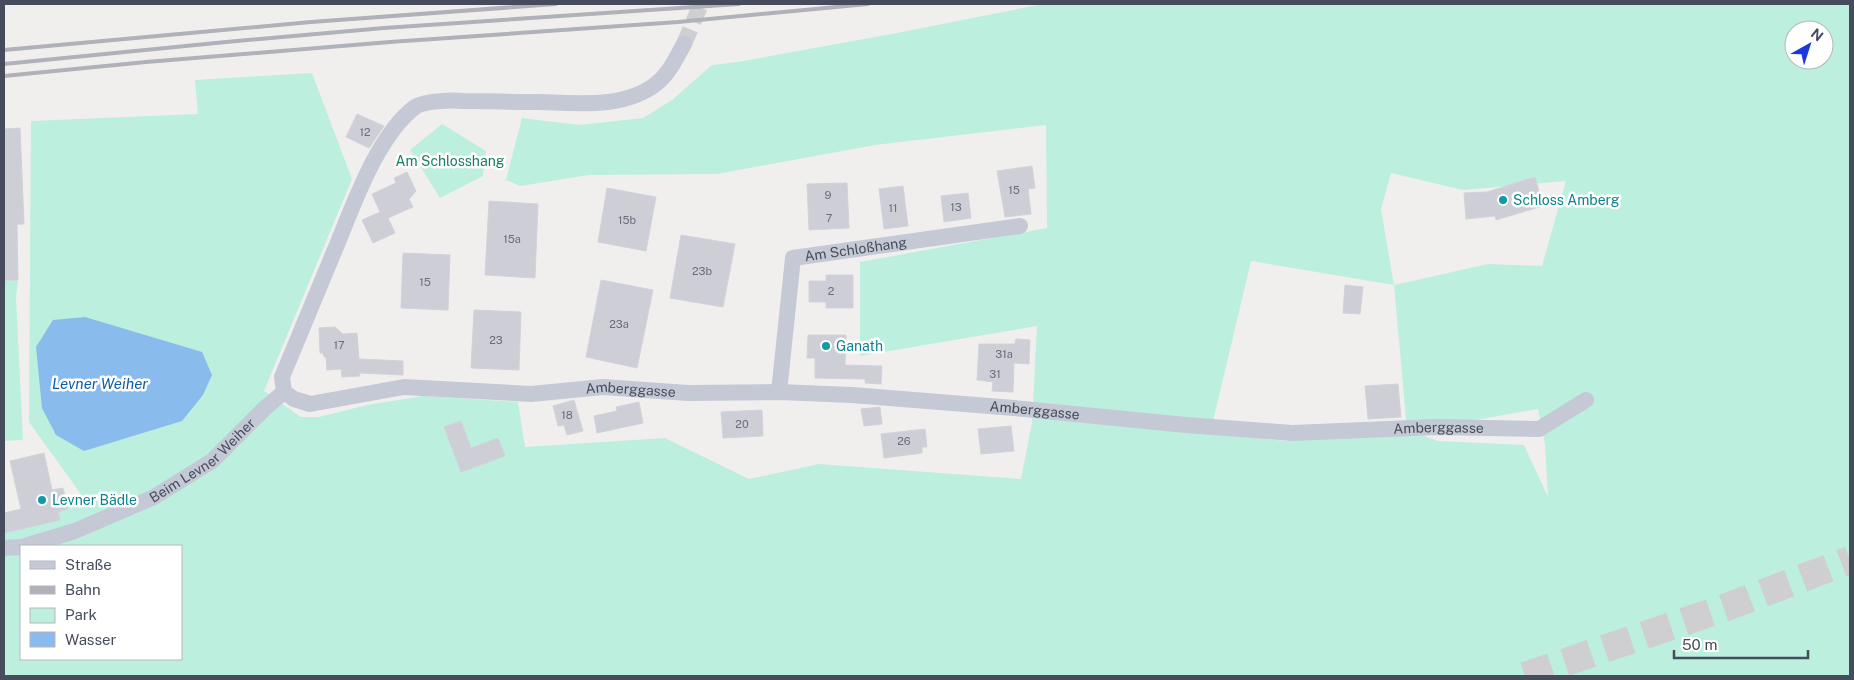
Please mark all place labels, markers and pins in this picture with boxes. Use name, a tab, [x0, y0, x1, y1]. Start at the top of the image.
place label: Schloss Amberg	[1513, 192, 1620, 208]
marker: Schloss Amberg	[1497, 194, 1509, 206]
place label: Ganath	[836, 338, 883, 354]
marker: Ganath	[820, 340, 832, 352]
place label: Levner Bädle	[52, 492, 137, 508]
marker: Levner Bädle	[36, 494, 48, 506]

